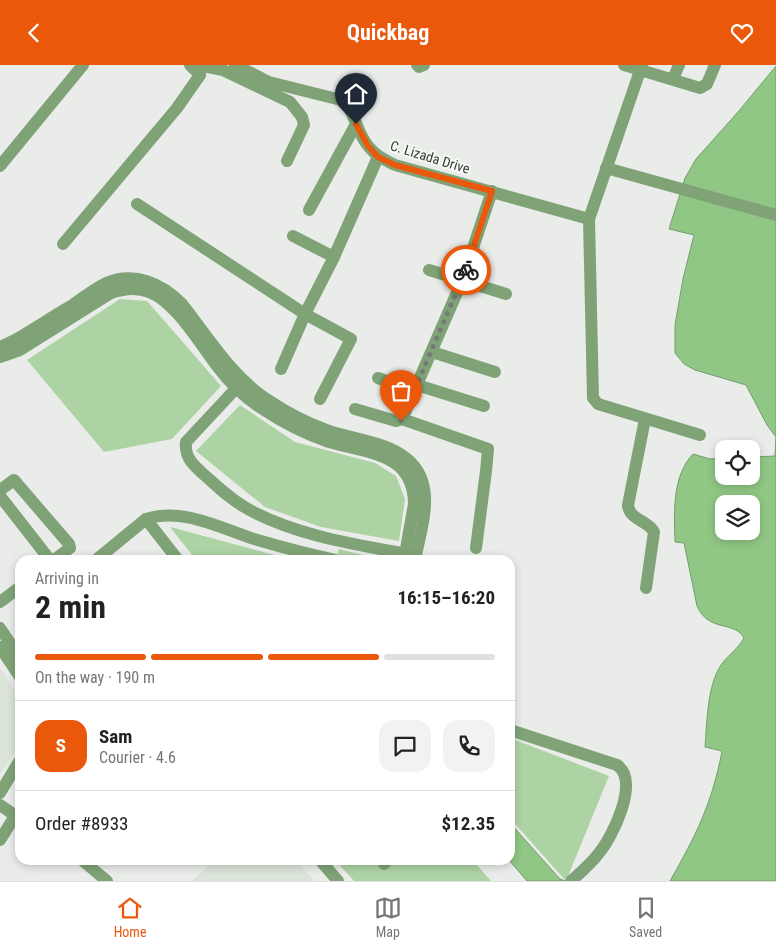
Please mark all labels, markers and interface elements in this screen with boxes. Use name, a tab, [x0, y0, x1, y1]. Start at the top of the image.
icon: back	[20, 19, 48, 47]
icon: heart	[728, 19, 756, 47]
text: Quickbag	[347, 20, 429, 45]
pin	[335, 73, 377, 124]
icon: home	[342, 80, 370, 108]
street label: C. Lizada Drive	[388, 137, 472, 177]
courier	[441, 245, 491, 295]
icon: bike	[452, 256, 480, 284]
pin	[380, 370, 422, 421]
icon: bag	[387, 377, 415, 405]
map controls	[715, 440, 760, 540]
button: locate	[715, 440, 760, 485]
button: layers	[715, 495, 760, 540]
text: Arriving in	[35, 569, 99, 588]
text: 16:15–16:20	[397, 586, 495, 609]
text: 2 min	[35, 588, 106, 626]
text: On the way · 190 m	[35, 668, 155, 687]
button: chat	[379, 720, 431, 772]
button: phone	[443, 720, 495, 772]
text: Sam	[99, 725, 132, 748]
text: S	[56, 734, 66, 757]
text: Courier · 4.6	[99, 748, 176, 767]
text: Order #8933	[35, 812, 128, 835]
text: $12.35	[441, 812, 495, 835]
tab: Home	[114, 894, 146, 940]
tab: Map	[374, 894, 402, 940]
tab: Saved	[629, 894, 662, 940]

